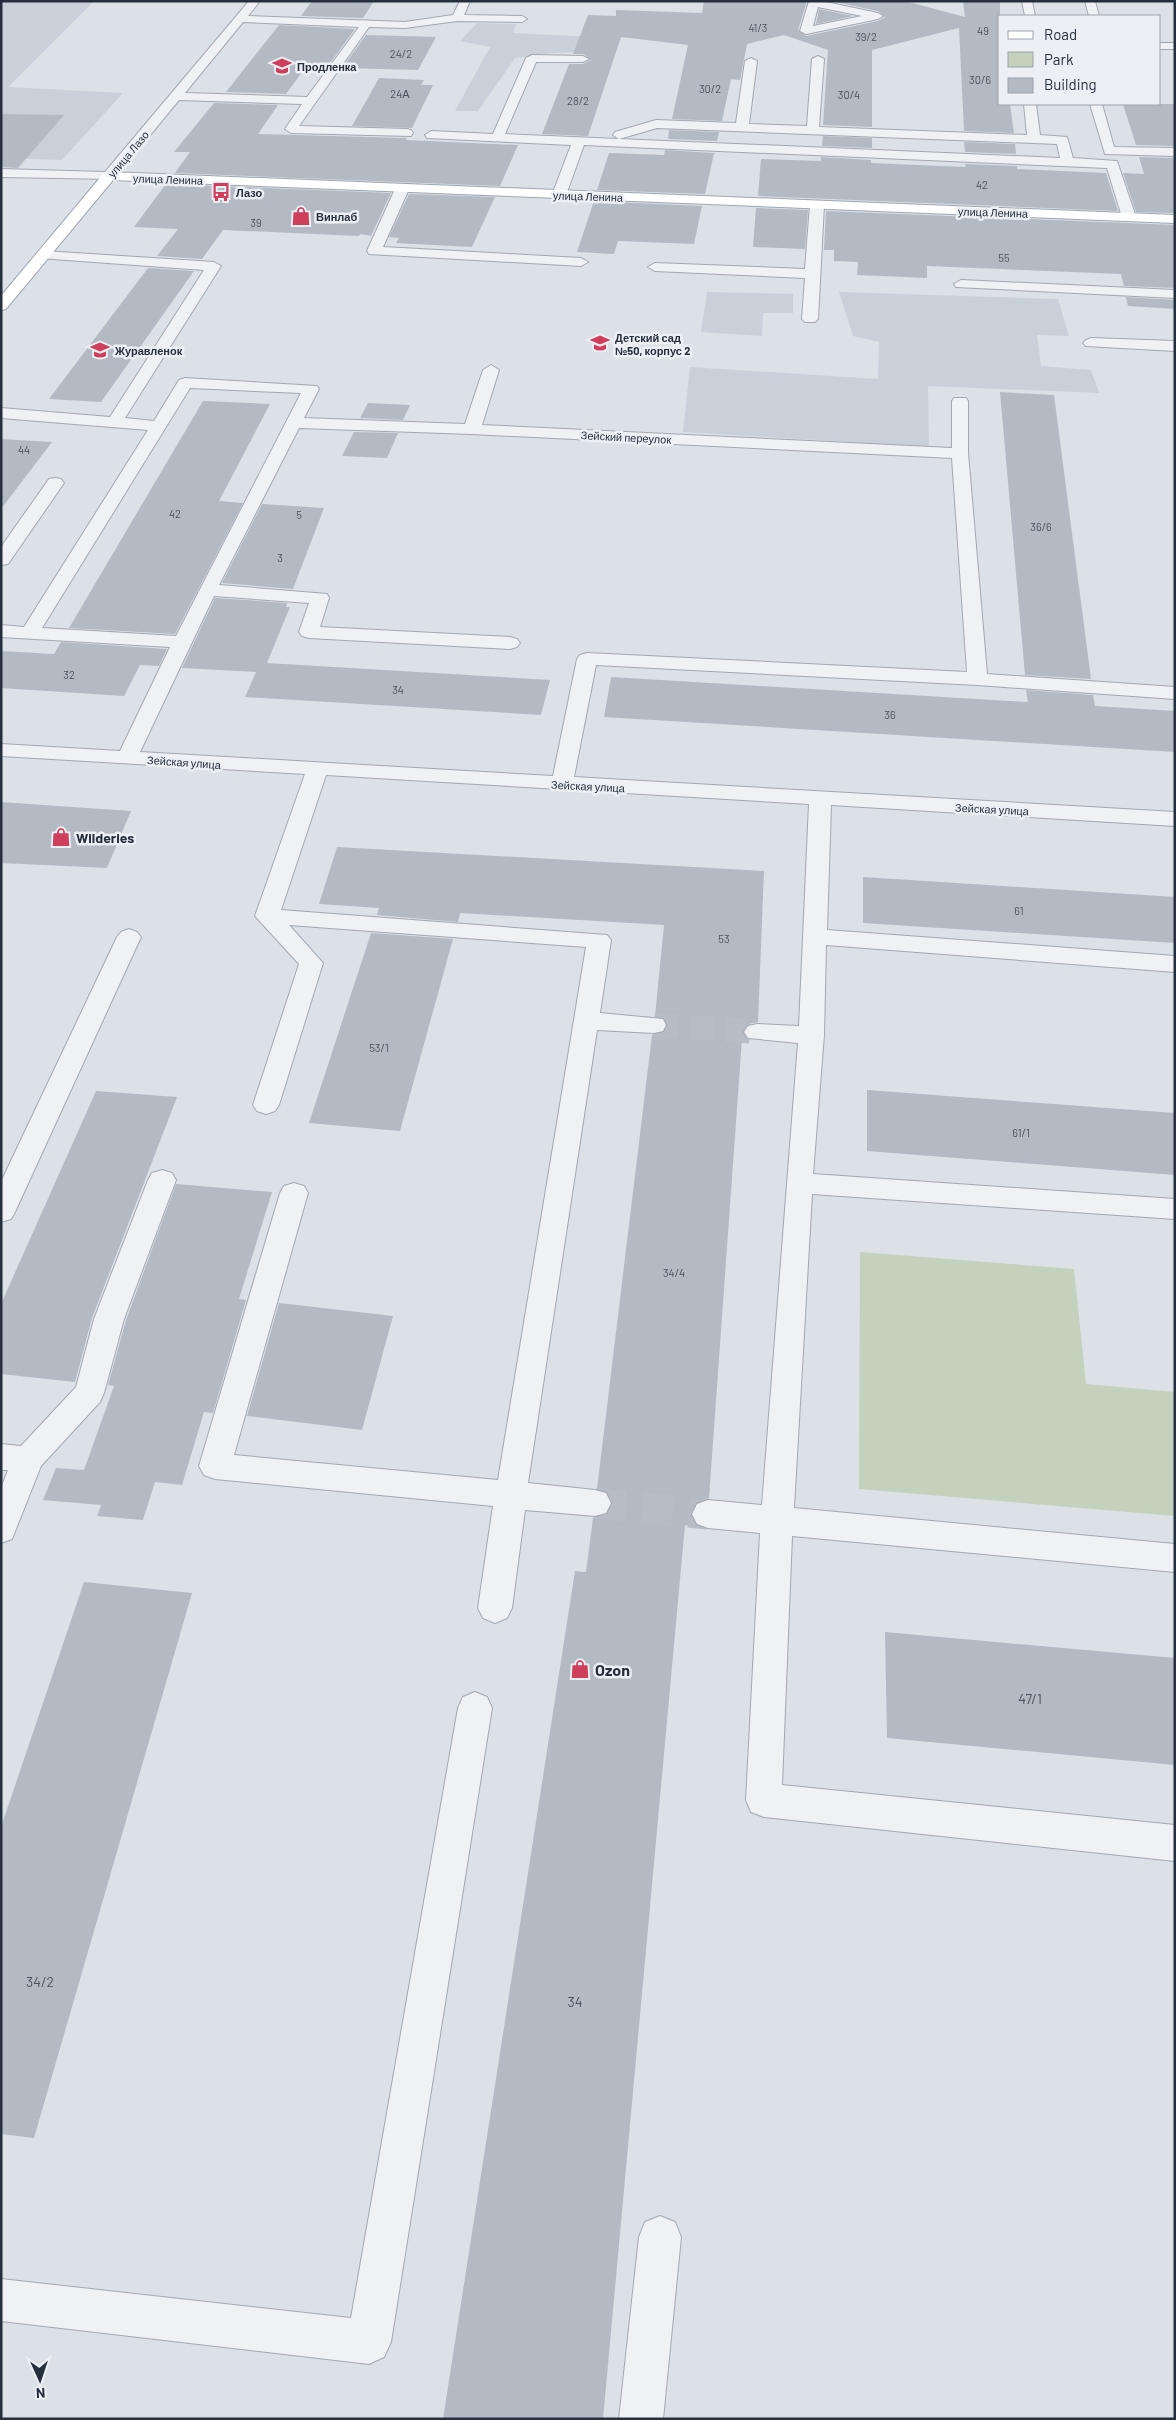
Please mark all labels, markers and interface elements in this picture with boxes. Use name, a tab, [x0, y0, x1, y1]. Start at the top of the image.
legend	[998, 15, 1161, 105]
house number: 41/3	[749, 21, 767, 34]
house number: 49	[977, 24, 989, 37]
text: Road	[1044, 25, 1077, 43]
house number: 39/2	[855, 30, 877, 43]
house number: 24/2	[390, 47, 412, 60]
text: Park	[1044, 50, 1074, 68]
school or university icon: Продленка	[271, 55, 293, 77]
place label: Продленка	[297, 60, 357, 73]
house number: 30/6	[969, 73, 991, 86]
text: Building	[1044, 75, 1097, 93]
house number: 30/2	[699, 82, 721, 95]
house number: 24А	[390, 87, 410, 100]
house number: 30/4	[838, 88, 860, 101]
house number: 28/2	[567, 94, 589, 107]
street label: улица Лазо	[105, 128, 151, 180]
street label: улица Ленина	[133, 171, 204, 187]
house number: 42	[976, 178, 988, 191]
bus stop icon: Лазо	[210, 181, 232, 203]
place label: Лазо	[236, 186, 262, 199]
street label: улица Ленина	[553, 188, 624, 204]
street label: улица Ленина	[958, 204, 1029, 220]
shop icon: Винлаб	[290, 205, 312, 227]
place label: Винлаб	[316, 210, 357, 223]
house number: 39	[250, 216, 262, 229]
house number: 55	[998, 251, 1010, 264]
place label: Детский сад №50, корпус 2	[615, 331, 690, 357]
school or university icon: Детский сад №50, корпус 2	[589, 332, 611, 354]
school or university icon: Журавленок	[89, 339, 111, 361]
place label: Журавленок	[114, 344, 183, 357]
street label: Зейский переулок	[580, 428, 672, 446]
house number: 44	[18, 443, 30, 456]
house number: 42	[169, 507, 181, 520]
house number: 5	[296, 508, 302, 521]
house number: 36/6	[1030, 520, 1052, 533]
house number: 3	[277, 551, 283, 564]
house number: 32	[63, 668, 75, 681]
house number: 34	[392, 683, 404, 696]
house number: 36	[884, 708, 896, 721]
street label: Зейская улица	[147, 753, 222, 771]
street label: Зейская улица	[551, 778, 626, 794]
street label: Зейская улица	[955, 801, 1030, 817]
shop icon: Wilderies	[50, 826, 72, 848]
place label: Wilderies	[76, 829, 134, 846]
house number: 61	[1014, 904, 1024, 917]
house number: 53	[718, 932, 730, 945]
house number: 53/1	[369, 1041, 389, 1054]
house number: 61/1	[1012, 1126, 1030, 1139]
house number: 34/4	[663, 1266, 685, 1279]
shop icon: Ozon	[569, 1658, 591, 1680]
place label: Ozon	[595, 1660, 630, 1679]
house number: 47/1	[1018, 1690, 1042, 1707]
house number: 34/2	[26, 1973, 54, 1990]
house number: 34	[568, 1993, 582, 2010]
north arrow	[15, 2355, 65, 2405]
text: N	[36, 2385, 46, 2402]

